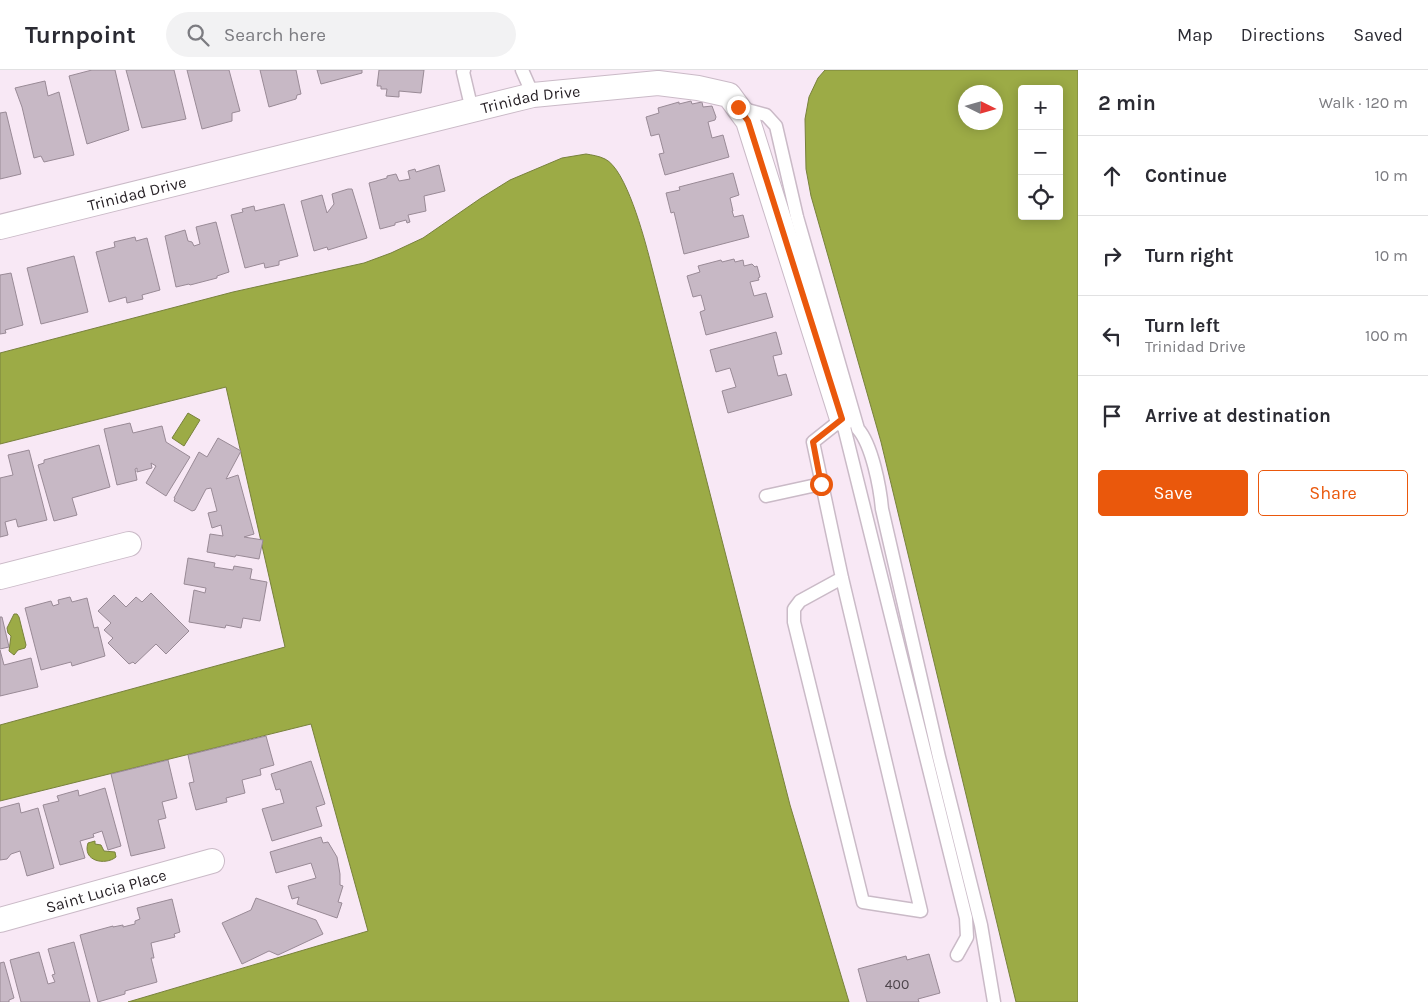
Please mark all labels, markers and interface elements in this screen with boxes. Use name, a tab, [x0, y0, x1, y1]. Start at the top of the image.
search box	[166, 12, 516, 57]
text: Turnpoint	[25, 21, 136, 49]
icon: search	[184, 21, 212, 49]
text: Search here	[224, 24, 326, 46]
text: Map	[1177, 24, 1213, 46]
text: Directions	[1241, 24, 1325, 46]
text: Saved	[1353, 24, 1403, 46]
street label: Trinidad Drive	[479, 81, 581, 117]
north arrow	[958, 85, 1003, 130]
map controls	[1018, 85, 1063, 220]
button: +	[1018, 85, 1063, 130]
text: 2 min	[1098, 91, 1156, 115]
text: Walk · 120 m	[1319, 93, 1408, 112]
route end	[727, 96, 750, 119]
button: −	[1018, 130, 1063, 175]
icon: ahead	[1098, 162, 1126, 190]
text: Continue	[1145, 165, 1227, 187]
text: 10 m	[1374, 166, 1408, 185]
street label: Trinidad Drive	[86, 172, 188, 214]
button: locate	[1018, 175, 1063, 220]
icon: right	[1098, 242, 1126, 270]
text: Turn right	[1145, 245, 1234, 267]
text: 10 m	[1374, 246, 1408, 265]
text: Turn left	[1145, 315, 1220, 337]
icon: left	[1098, 322, 1126, 350]
text: 100 m	[1365, 326, 1408, 345]
text: Trinidad Drive	[1145, 337, 1246, 356]
icon: arrive	[1098, 402, 1126, 430]
text: Arrive at destination	[1145, 405, 1331, 427]
button: Save	[1098, 470, 1248, 516]
button: Share	[1258, 470, 1408, 516]
route start	[810, 473, 833, 496]
street label: Saint Lucia Place	[44, 865, 168, 916]
house number: 400	[885, 976, 909, 993]

